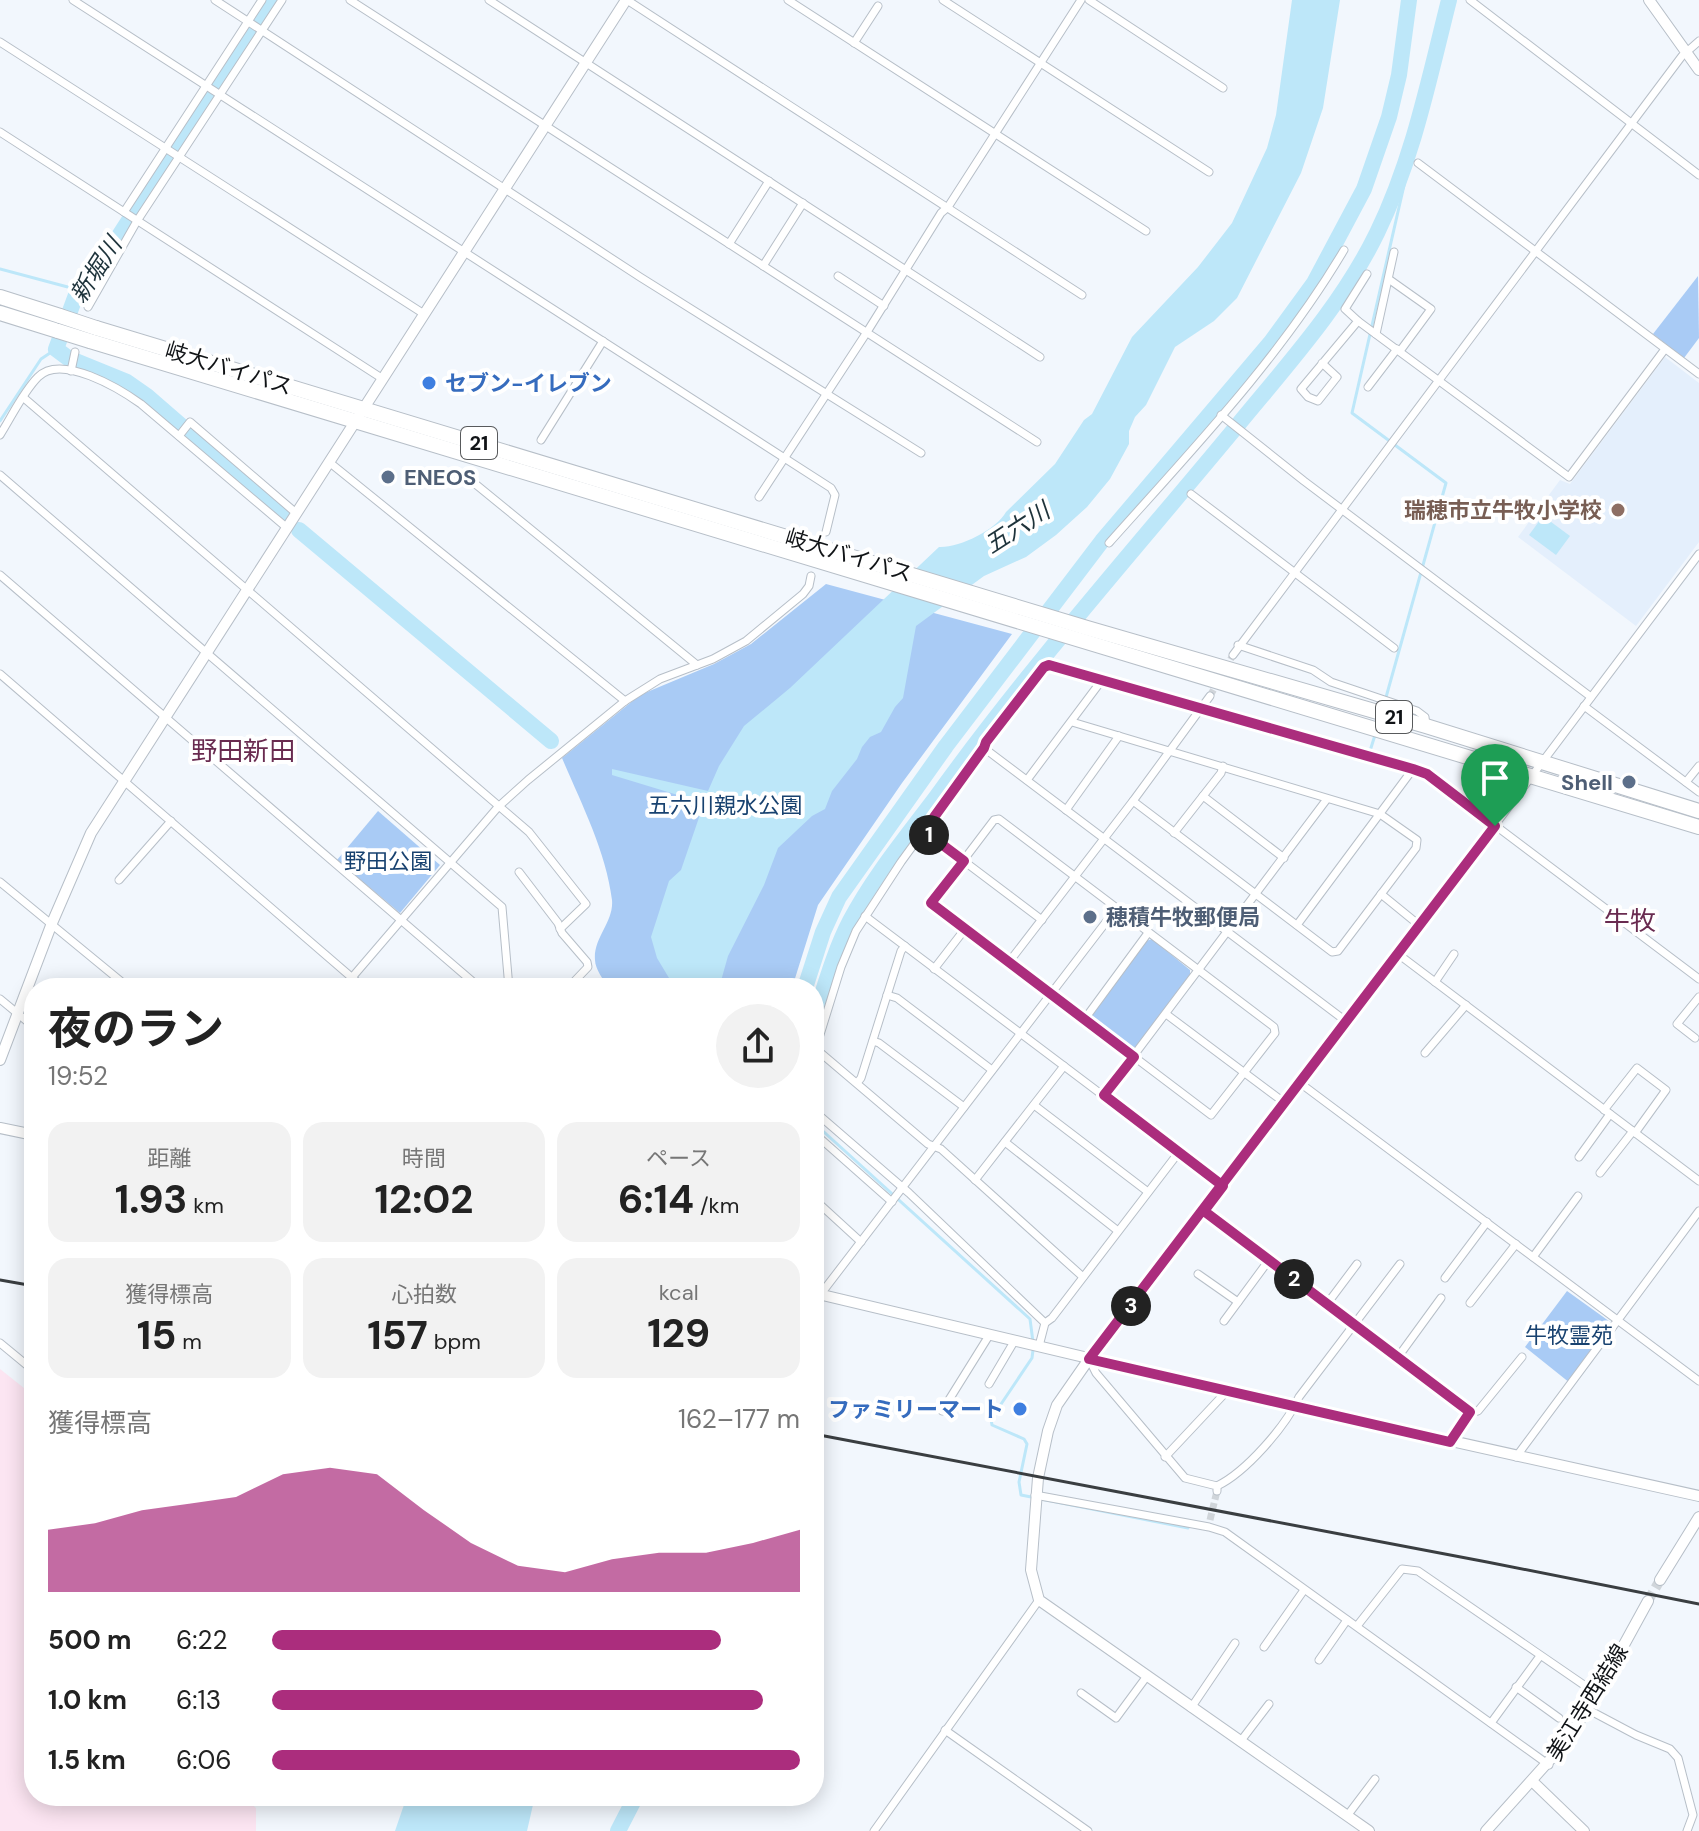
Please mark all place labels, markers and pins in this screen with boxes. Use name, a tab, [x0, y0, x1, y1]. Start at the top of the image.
place label: セブン-イレブン	[445, 369, 612, 398]
marker: セブン-イレブン	[420, 374, 438, 392]
place label: ENEOS	[404, 463, 476, 492]
marker: ENEOS	[379, 468, 397, 486]
place label: 瑞穂市立牛牧小学校	[1404, 496, 1602, 525]
marker: 瑞穂市立牛牧小学校	[1609, 501, 1627, 519]
pin	[1461, 744, 1529, 826]
place label: Shell	[1561, 768, 1613, 797]
marker: Shell	[1620, 773, 1638, 791]
pin: 1	[909, 815, 949, 855]
place label: 穂積牛牧郵便局	[1106, 903, 1260, 932]
marker: 穂積牛牧郵便局	[1081, 908, 1099, 926]
pin: 2	[1274, 1259, 1314, 1299]
pin: 3	[1111, 1286, 1151, 1326]
place label: ファミリーマート	[828, 1395, 1004, 1424]
marker: ファミリーマート	[1011, 1400, 1029, 1418]

